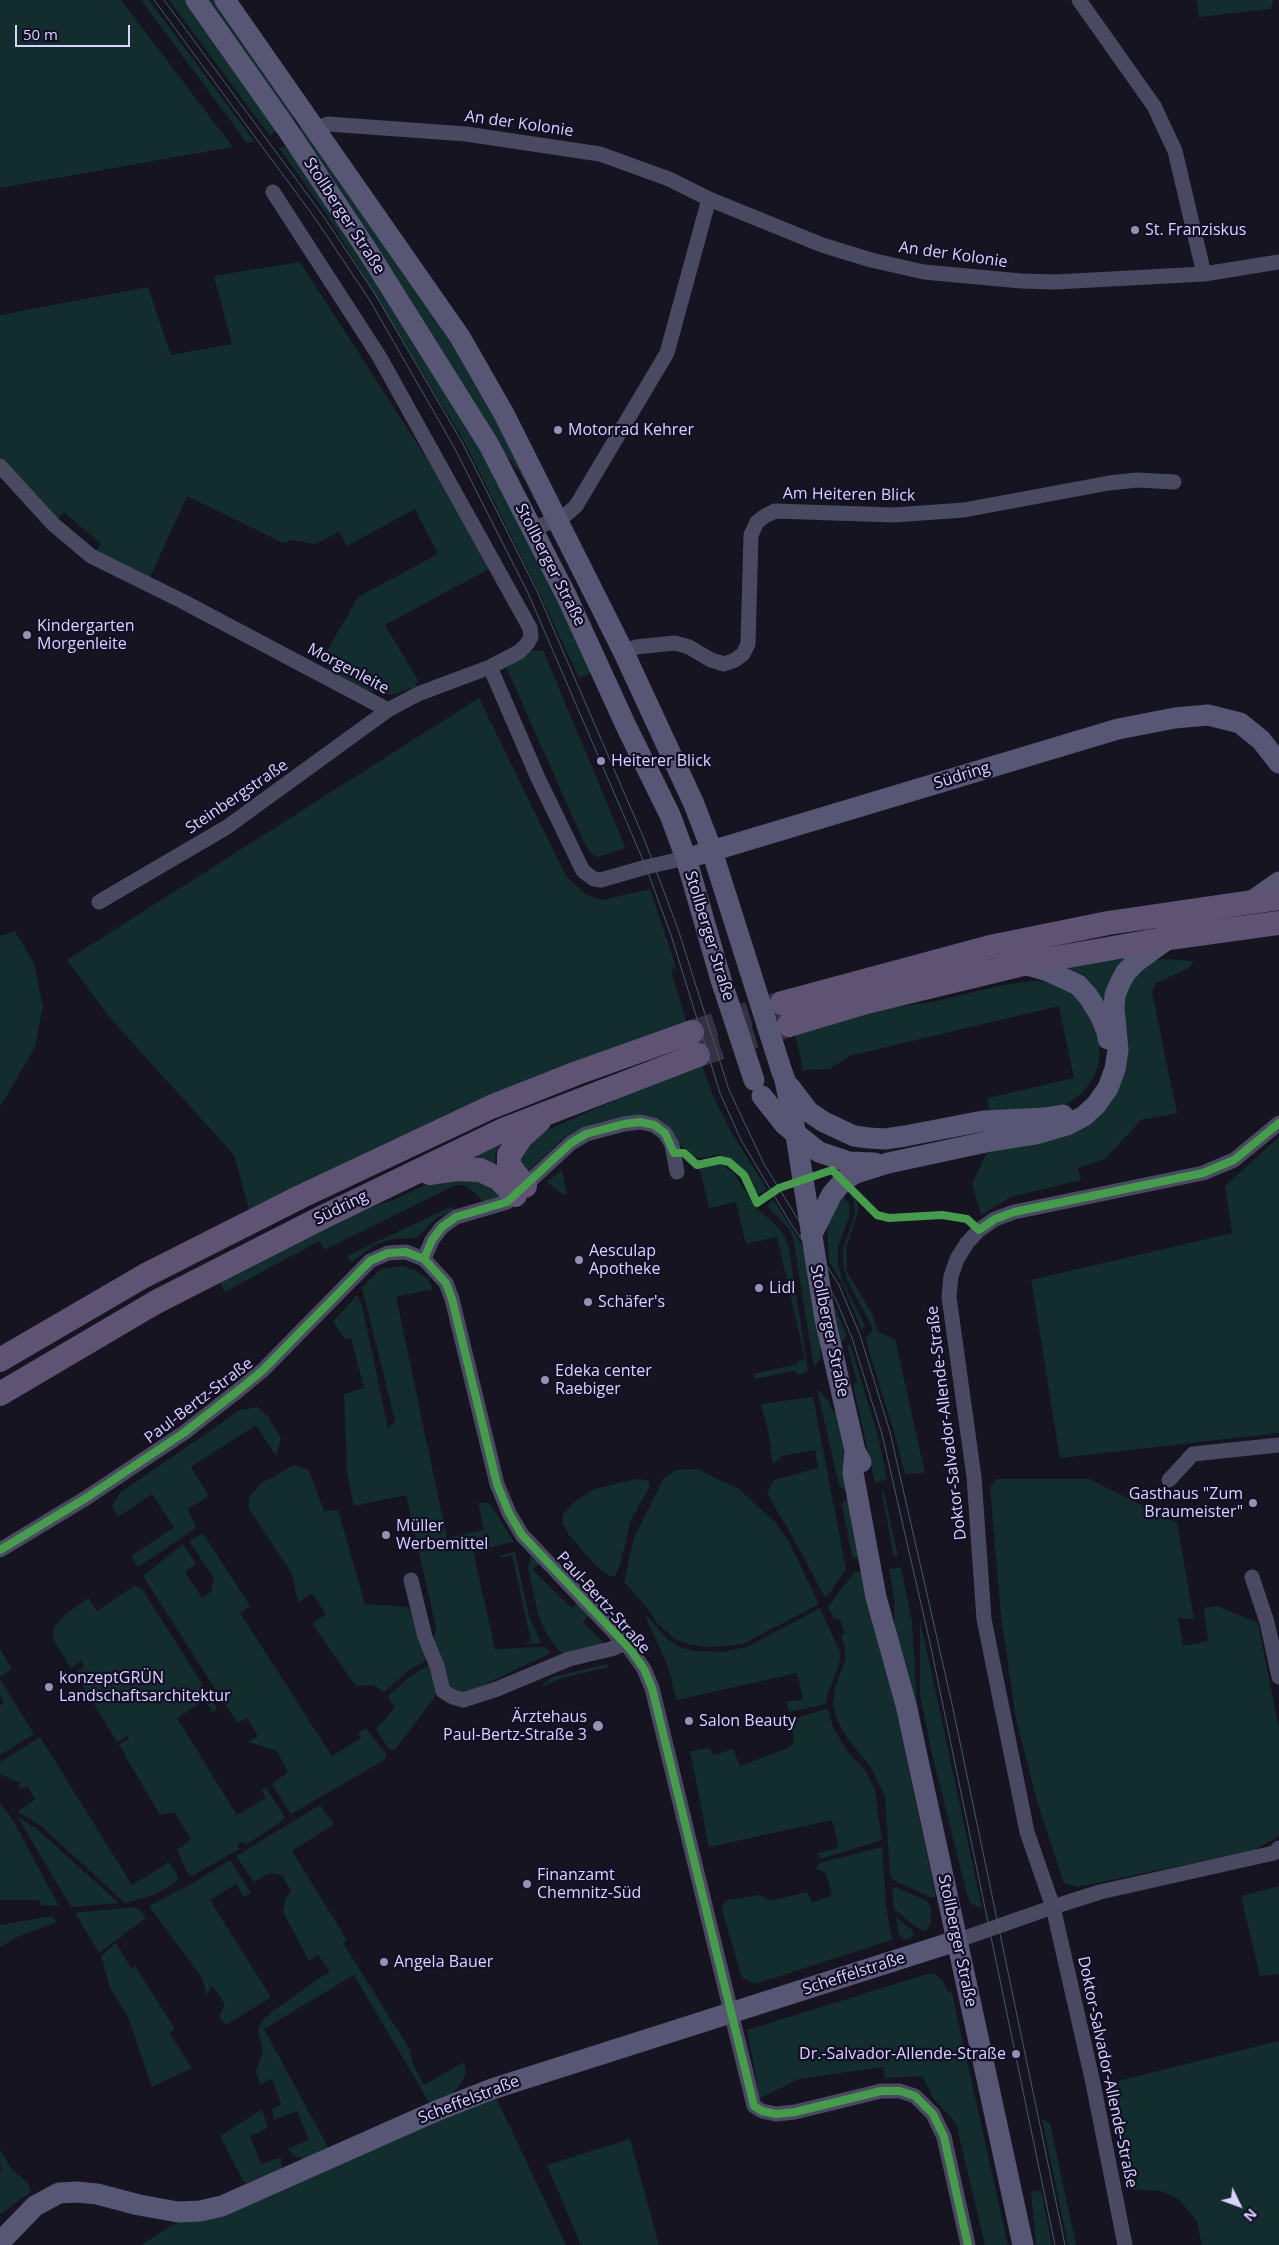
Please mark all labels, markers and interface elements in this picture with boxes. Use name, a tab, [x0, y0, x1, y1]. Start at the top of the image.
scale bar	[18, 15, 132, 47]
text: 50 m	[23, 24, 58, 44]
street label: An der Kolonie	[463, 107, 575, 141]
street label: Stollberger Straße	[299, 154, 389, 278]
place label: St. Franziskus	[1145, 220, 1246, 240]
marker: St. Franziskus	[1129, 224, 1141, 236]
street label: An der Kolonie	[897, 238, 1009, 272]
place label: Motorrad Kehrer	[568, 420, 694, 440]
marker: Motorrad Kehrer	[552, 424, 564, 436]
street label: Am Heiteren Blick	[783, 484, 915, 506]
street label: Stollberger Straße	[511, 501, 589, 629]
place label: Kindergarten Morgenleite	[37, 616, 135, 654]
marker: Kindergarten Morgenleite	[21, 629, 33, 641]
street label: Morgenleite	[304, 639, 392, 699]
place label: Heiterer Blick	[611, 751, 711, 771]
marker: Heiterer Blick	[595, 755, 607, 767]
street label: Steinbergstraße	[182, 756, 292, 838]
street label: Südring	[932, 758, 992, 794]
street label: Stollberger Straße	[680, 869, 738, 1003]
street label: Südring	[311, 1187, 371, 1229]
place label: Aesculap Apotheke	[589, 1241, 660, 1279]
marker: Aesculap Apotheke	[573, 1254, 585, 1266]
street label: Stollberger Straße	[806, 1263, 852, 1399]
place label: Lidl	[769, 1278, 795, 1298]
marker: Lidl	[753, 1282, 765, 1294]
place label: Schäfer's	[598, 1292, 665, 1312]
marker: Schäfer's	[582, 1296, 594, 1308]
street label: Doktor-Salvador-Allende-Straße	[923, 1305, 971, 1541]
street label: Paul-Bertz-Straße	[141, 1354, 257, 1448]
place label: Edeka center Raebiger	[555, 1361, 652, 1399]
marker: Edeka center Raebiger	[539, 1374, 551, 1386]
place label: Gasthaus "Zum Braumeister"	[1129, 1484, 1243, 1522]
marker: Gasthaus "Zum Braumeister"	[1247, 1497, 1259, 1509]
place label: Müller Werbemittel	[396, 1516, 488, 1554]
marker: Müller Werbemittel	[380, 1529, 392, 1541]
street label: Paul-Bertz-Straße	[552, 1548, 654, 1658]
place label: konzeptGRÜN Landschaftsarchitektur	[59, 1668, 231, 1706]
marker: konzeptGRÜN Landschaftsarchitektur	[43, 1681, 55, 1693]
place label: Ärztehaus Paul-Bertz-Straße 3	[443, 1707, 587, 1745]
place label: Salon Beauty	[699, 1711, 796, 1731]
marker: Salon Beauty	[683, 1715, 695, 1727]
marker: Ärztehaus Paul-Bertz-Straße 3	[591, 1719, 605, 1733]
place label: Finanzamt Chemnitz-Süd	[537, 1865, 641, 1903]
street label: Stollberger Straße	[934, 1873, 980, 2009]
marker: Finanzamt Chemnitz-Süd	[521, 1878, 533, 1890]
street label: Scheffelstraße	[800, 1948, 908, 2000]
place label: Angela Bauer	[394, 1952, 493, 1972]
street label: Doktor-Salvador-Allende-Straße	[1073, 1955, 1141, 2189]
marker: Angela Bauer	[378, 1956, 390, 1968]
place label: Dr.-Salvador-Allende-Straße	[799, 2044, 1006, 2064]
marker: Dr.-Salvador-Allende-Straße	[1010, 2048, 1022, 2060]
street label: Scheffelstraße	[416, 2072, 522, 2128]
north arrow	[1214, 2180, 1264, 2230]
text: N	[1240, 2205, 1261, 2226]

